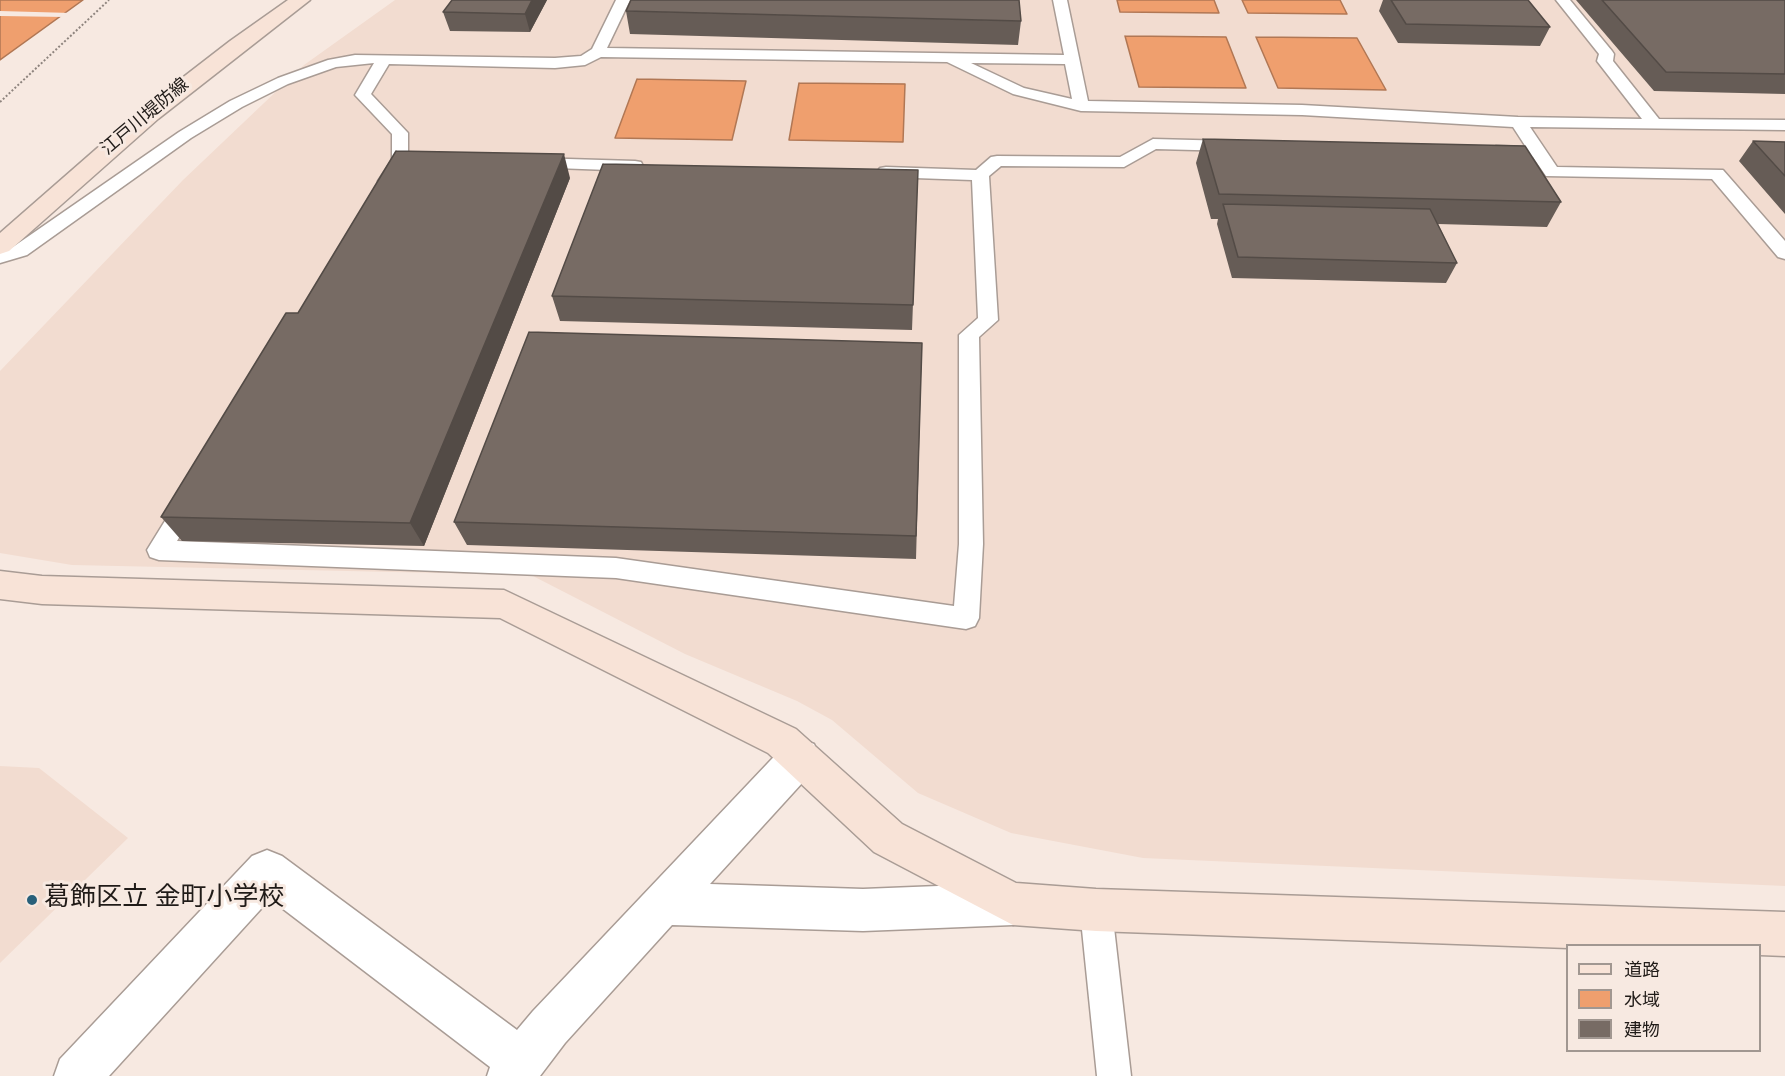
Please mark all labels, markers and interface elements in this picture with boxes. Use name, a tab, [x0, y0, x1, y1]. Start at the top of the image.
street label: 江戸川堤防線	[98, 75, 194, 161]
place label: 葛飾区立 金町小学校	[44, 884, 284, 916]
marker: 葛飾区立 金町小学校	[25, 893, 39, 907]
legend	[1566, 944, 1761, 1052]
text: 道路	[1624, 957, 1660, 984]
text: 水域	[1624, 987, 1660, 1014]
text: 建物	[1624, 1017, 1660, 1044]

